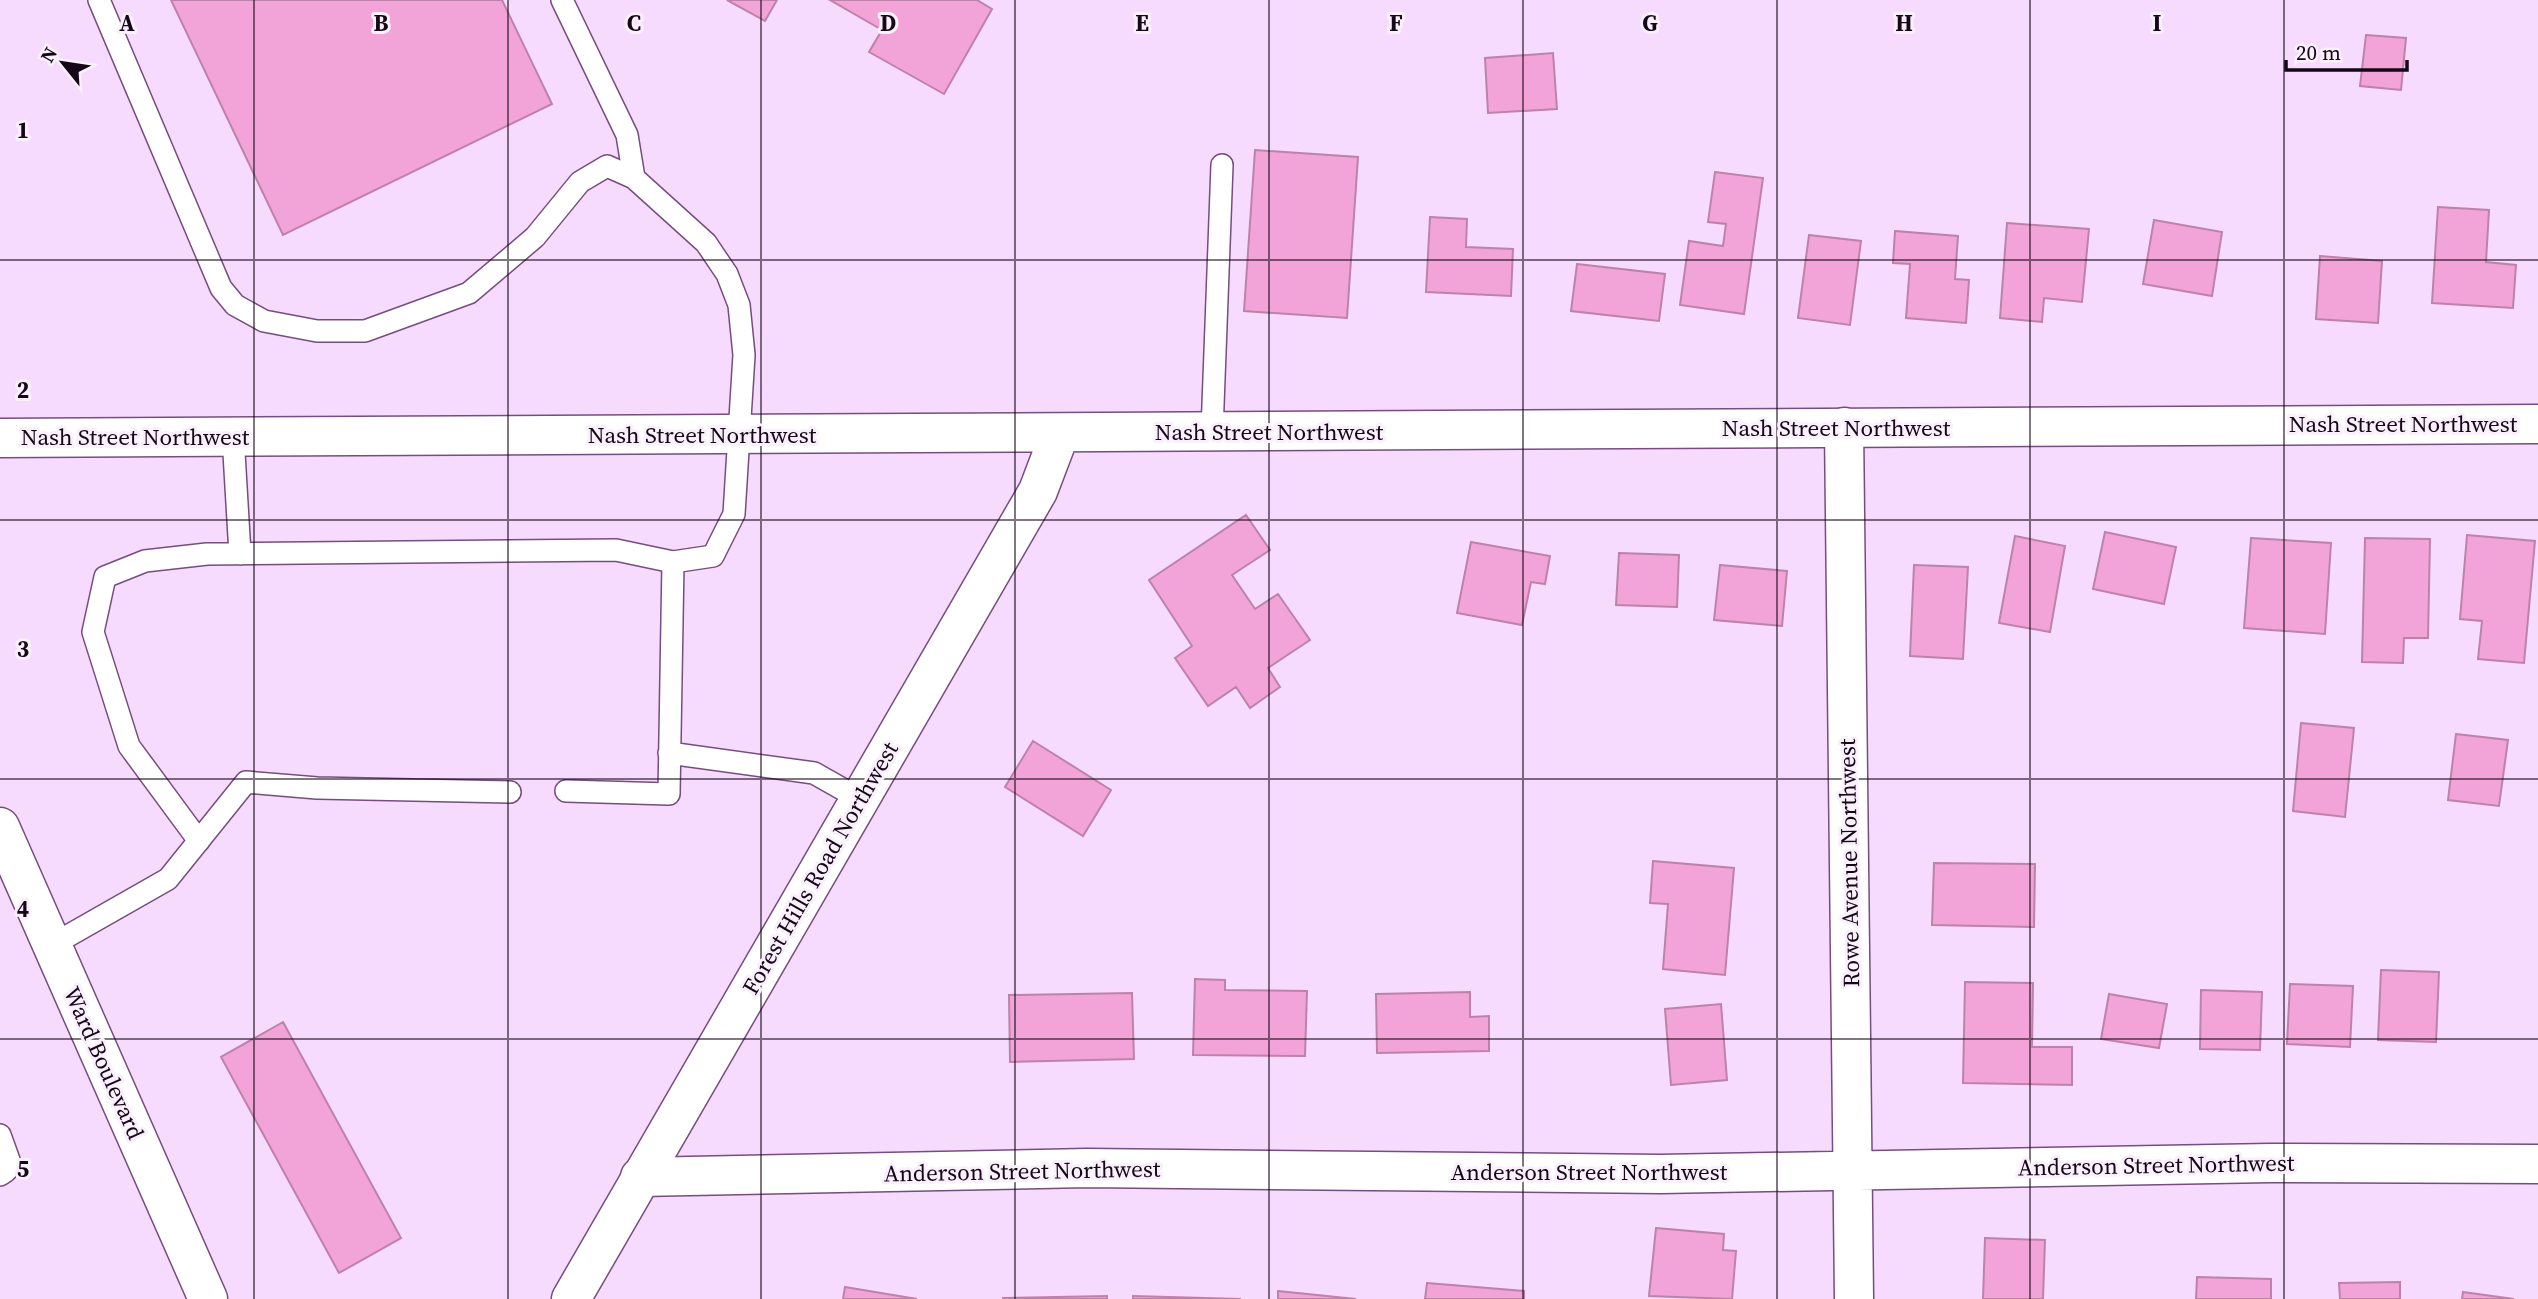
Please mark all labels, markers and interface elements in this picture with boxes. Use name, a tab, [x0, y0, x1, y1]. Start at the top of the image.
text: A	[119, 7, 135, 39]
text: B	[374, 7, 389, 39]
text: C	[627, 7, 641, 39]
text: D	[880, 7, 896, 39]
text: E	[1135, 7, 1149, 39]
text: F	[1389, 7, 1403, 39]
text: G	[1642, 7, 1658, 39]
text: H	[1895, 7, 1913, 39]
text: I	[2153, 7, 2162, 39]
north arrow	[28, 28, 98, 98]
scale bar	[2286, 28, 2407, 72]
text: 20 m	[2296, 38, 2341, 67]
text: N	[34, 42, 63, 67]
text: 1	[17, 114, 29, 146]
text: 2	[17, 374, 29, 406]
street label: Nash Street Northwest	[2289, 408, 2518, 440]
street label: Nash Street Northwest	[1722, 412, 1951, 444]
street label: Nash Street Northwest	[1155, 416, 1384, 448]
street label: Nash Street Northwest	[588, 419, 817, 451]
street label: Nash Street Northwest	[21, 421, 250, 453]
text: 3	[17, 633, 29, 665]
street label: Forest Hills Road Northwest	[734, 735, 906, 1000]
street label: Rowe Avenue Northwest	[1831, 738, 1867, 988]
text: 4	[17, 893, 29, 925]
street label: Ward Boulevard	[56, 982, 152, 1144]
street label: Anderson Street Northwest	[2017, 1147, 2295, 1183]
text: 5	[17, 1153, 29, 1185]
street label: Anderson Street Northwest	[883, 1153, 1161, 1189]
street label: Anderson Street Northwest	[1451, 1156, 1728, 1188]

